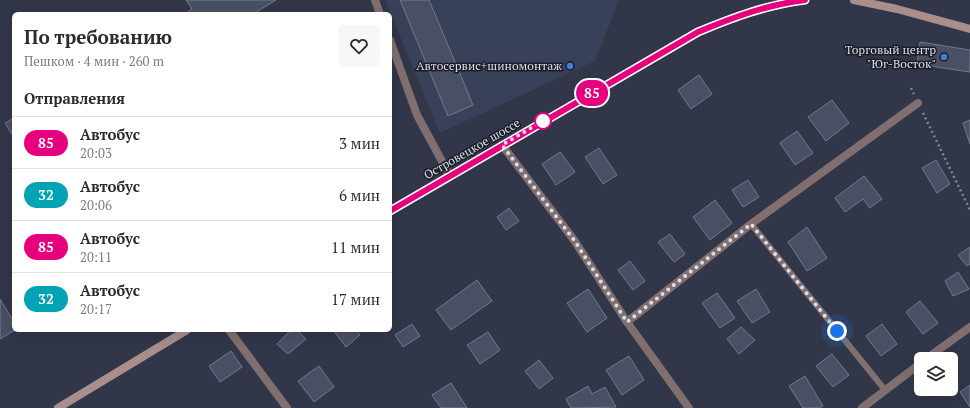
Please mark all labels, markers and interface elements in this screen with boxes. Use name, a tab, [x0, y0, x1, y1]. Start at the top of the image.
text: По требованию	[24, 24, 172, 49]
button: heart	[338, 25, 380, 67]
place label: Торговый центр "Юг-Восток"	[845, 42, 936, 71]
text: Пешком · 4 мин · 260 m	[24, 52, 164, 70]
marker: Торговый центр "Юг-Восток"	[939, 52, 949, 62]
place label: Автосервис+шиномонтаж	[416, 58, 562, 73]
marker: Автосервис+шиномонтаж	[565, 61, 575, 71]
line badge: 85	[574, 80, 610, 106]
text: 85	[584, 83, 600, 102]
text: Отправления	[24, 88, 125, 108]
unlabelled marker	[534, 112, 552, 130]
street label: Островецкое шоссе	[421, 115, 523, 182]
text: Автобус	[80, 124, 140, 144]
text: 85	[38, 133, 54, 152]
text: 3 мин	[339, 133, 380, 153]
text: 20:03	[80, 144, 112, 162]
text: Автобус	[80, 176, 140, 196]
text: 32	[38, 185, 54, 204]
text: 6 мин	[339, 185, 380, 205]
text: 20:06	[80, 196, 112, 214]
text: Автобус	[80, 228, 140, 248]
text: 85	[38, 237, 54, 256]
text: 11 мин	[331, 237, 380, 257]
text: 20:11	[80, 248, 112, 266]
text: Автобус	[80, 280, 140, 300]
text: 32	[38, 289, 54, 308]
text: 17 мин	[331, 289, 380, 309]
text: 20:17	[80, 300, 112, 318]
your location	[827, 321, 847, 341]
map controls	[914, 352, 958, 396]
button: layers	[914, 352, 958, 396]

